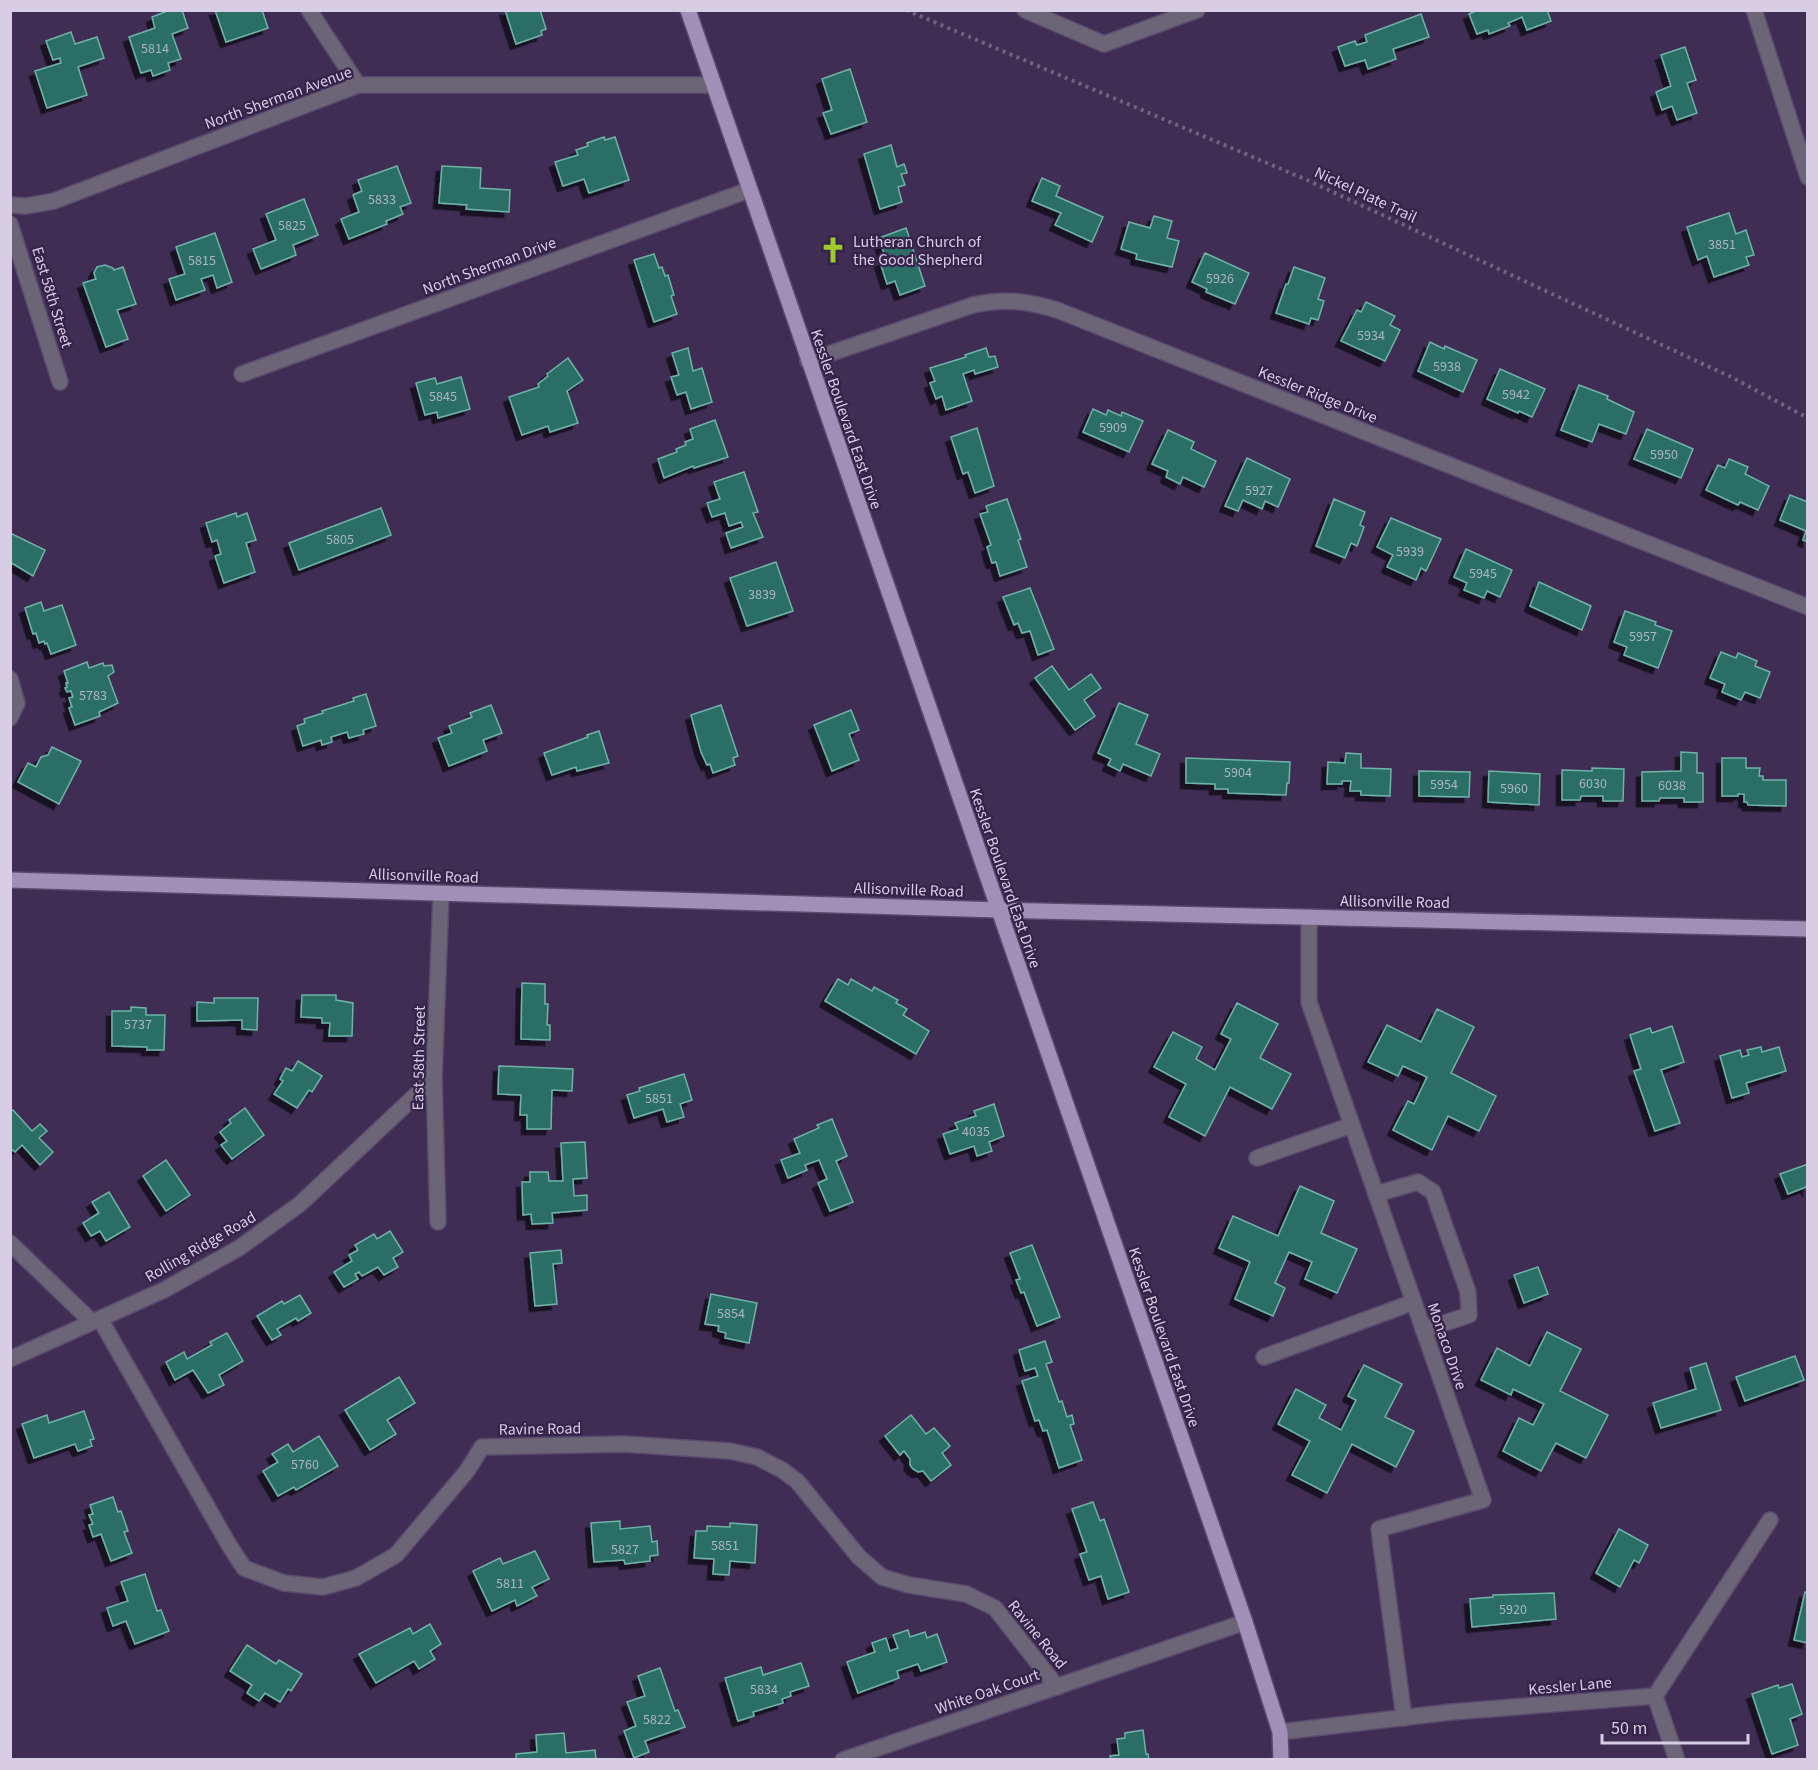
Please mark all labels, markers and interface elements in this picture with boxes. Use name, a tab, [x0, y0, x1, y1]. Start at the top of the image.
house number: 5814	[141, 39, 169, 59]
street label: North Sherman Avenue	[202, 61, 355, 135]
street label: Nickel Plate Trail	[1311, 162, 1420, 228]
house number: 5833	[368, 190, 396, 210]
house number: 5825	[278, 216, 306, 236]
place label: Lutheran Church of the Good Shepherd	[853, 231, 983, 271]
street label: North Sherman Drive	[420, 232, 559, 300]
church icon: Lutheran Church of the Good Shepherd	[818, 235, 848, 265]
house number: 3851	[1708, 235, 1736, 255]
street label: East 58th Street	[26, 244, 78, 351]
house number: 5815	[188, 251, 216, 271]
house number: 5926	[1206, 269, 1234, 289]
street label: Kessler Boulevard East Drive	[805, 326, 887, 512]
house number: 5934	[1357, 326, 1385, 346]
house number: 5938	[1433, 357, 1461, 377]
street label: Kessler Ridge Drive	[1255, 361, 1381, 429]
house number: 5942	[1502, 385, 1530, 405]
house number: 5845	[429, 387, 457, 407]
house number: 5909	[1099, 418, 1127, 438]
house number: 5950	[1650, 445, 1678, 465]
house number: 5927	[1245, 481, 1273, 501]
house number: 5805	[326, 530, 354, 550]
house number: 5939	[1396, 542, 1424, 562]
house number: 5945	[1469, 564, 1497, 584]
house number: 3839	[748, 585, 776, 605]
house number: 5957	[1629, 627, 1657, 647]
house number: 5783	[79, 686, 107, 706]
house number: 5904	[1224, 763, 1252, 783]
house number: 6030	[1579, 774, 1607, 794]
house number: 5954	[1430, 775, 1458, 795]
house number: 6038	[1658, 776, 1686, 796]
house number: 5960	[1500, 779, 1528, 799]
street label: Kessler Boulevard East Drive	[964, 785, 1046, 971]
street label: Allisonville Road	[369, 863, 479, 889]
street label: Allisonville Road	[854, 877, 964, 903]
street label: Allisonville Road	[1340, 890, 1450, 914]
street label: East 58th Street	[407, 1005, 431, 1111]
house number: 5737	[124, 1015, 152, 1035]
house number: 5851	[645, 1089, 673, 1109]
house number: 4035	[962, 1122, 990, 1142]
street label: Rolling Ridge Road	[141, 1206, 260, 1288]
street label: Kessler Boulevard East Drive	[1123, 1244, 1205, 1430]
street label: Monaco Drive	[1422, 1300, 1472, 1393]
house number: 5854	[717, 1304, 745, 1324]
street label: Ravine Road	[498, 1417, 582, 1441]
house number: 5760	[291, 1455, 319, 1475]
house number: 5851	[711, 1536, 739, 1556]
house number: 5827	[611, 1540, 639, 1560]
house number: 5811	[496, 1574, 524, 1594]
street label: Ravine Road	[1003, 1596, 1072, 1674]
house number: 5920	[1499, 1600, 1527, 1620]
street label: White Oak Court	[932, 1664, 1043, 1720]
street label: Kessler Lane	[1527, 1671, 1613, 1701]
house number: 5834	[750, 1680, 778, 1700]
scale bar	[1602, 1707, 1748, 1745]
house number: 5822	[643, 1710, 671, 1730]
text: 50 m	[1611, 1716, 1647, 1741]

